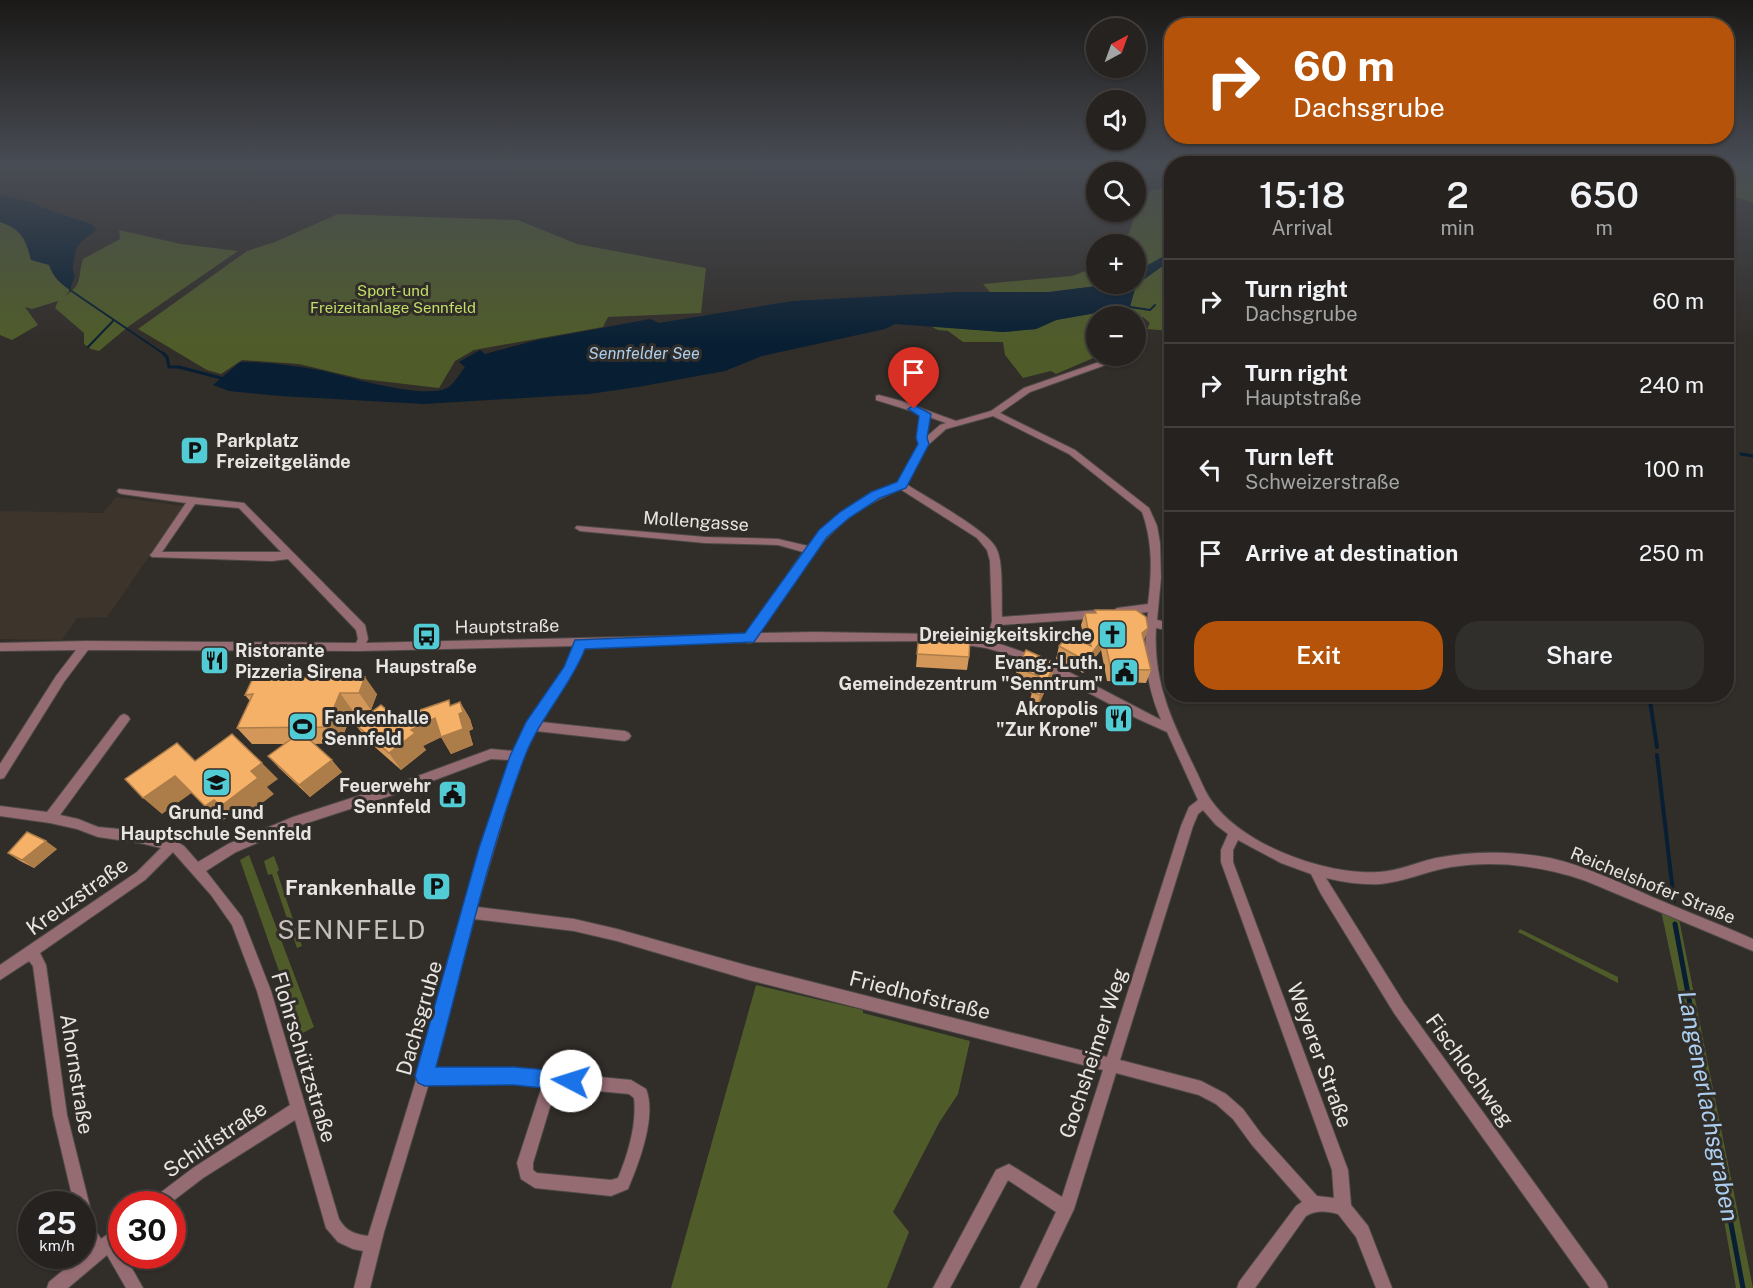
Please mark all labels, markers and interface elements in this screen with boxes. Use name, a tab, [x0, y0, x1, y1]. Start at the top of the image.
north arrow	[1086, 18, 1146, 78]
map controls	[1086, 18, 1146, 366]
text: 60 m	[1293, 41, 1395, 90]
icon: right	[1194, 42, 1272, 120]
button: sound	[1086, 90, 1146, 150]
text: Dachsgrube	[1293, 91, 1445, 123]
button: search	[1086, 162, 1146, 222]
text: 15:18	[1259, 174, 1346, 216]
text: 2	[1446, 174, 1469, 216]
text: 650	[1569, 174, 1639, 216]
text: Arrival	[1271, 216, 1333, 240]
text: min	[1441, 216, 1474, 240]
text: m	[1596, 216, 1613, 240]
button: +	[1086, 234, 1146, 294]
text: Turn right	[1245, 276, 1348, 302]
park label: Sport- und Freizeitanlage Sennfeld	[310, 282, 476, 316]
icon: right	[1194, 285, 1227, 318]
text: 60 m	[1653, 288, 1704, 314]
text: Dachsgrube	[1245, 302, 1357, 326]
button: −	[1086, 306, 1146, 366]
water label: Sennfelder See	[588, 344, 700, 363]
pin	[888, 347, 939, 409]
icon: arrive	[897, 356, 930, 389]
text: Turn right	[1245, 360, 1348, 386]
icon: right	[1194, 369, 1227, 402]
text: 240 m	[1639, 372, 1704, 398]
text: Hauptstraße	[1245, 386, 1362, 410]
place label: Parkplatz Freizeitgelände	[216, 430, 351, 472]
parking icon: Parkplatz Freizeitgelände	[179, 434, 211, 466]
text: Turn left	[1245, 444, 1334, 470]
icon: left	[1194, 453, 1227, 486]
text: 100 m	[1644, 456, 1704, 482]
text: Schweizerstraße	[1245, 470, 1400, 494]
street label: Mollengasse	[642, 507, 750, 535]
icon: arrive	[1194, 537, 1227, 570]
text: Arrive at destination	[1245, 540, 1458, 566]
text: 250 m	[1639, 540, 1704, 566]
street label: Hauptstraße	[454, 615, 560, 637]
church icon: Dreieinigkeitskirche	[1097, 618, 1129, 650]
bus stop icon: Haupstraße	[410, 621, 442, 653]
button: Exit	[1194, 621, 1443, 690]
button: Share	[1455, 621, 1704, 690]
place label: Dreieinigkeitskirche	[919, 624, 1092, 645]
place label: Ristorante Pizzeria Sirena	[235, 640, 362, 682]
restaurant icon: Ristorante Pizzeria Sirena	[198, 644, 230, 676]
place label: Evang.-Luth. Gemeindezentrum "Senntrum"	[839, 652, 1103, 694]
place label: Haupstraße	[375, 656, 477, 677]
public building icon: Evang.-Luth. Gemeindezentrum "Senntrum"	[1108, 656, 1140, 688]
place label: Akropolis "Zur Krone"	[996, 698, 1098, 740]
restaurant icon: Akropolis "Zur Krone"	[1103, 702, 1135, 734]
place label: Fankenhalle Sennfeld	[324, 707, 429, 749]
sports icon: Fankenhalle Sennfeld	[287, 711, 319, 743]
school or university icon: Grund- und Hauptschule Sennfeld	[200, 767, 232, 799]
place label: Feuerwehr Sennfeld	[339, 775, 432, 817]
public building icon: Feuerwehr Sennfeld	[436, 779, 468, 811]
place label: Grund- und Hauptschule Sennfeld	[120, 802, 312, 844]
street label: Reichelshofer Straße	[1567, 842, 1739, 928]
street label: Kreuzstraße	[21, 852, 133, 940]
parking icon: Frankenhalle	[421, 871, 453, 903]
place label: Frankenhalle	[285, 875, 416, 900]
district label: SENNFELD	[277, 914, 427, 945]
street label: Dachsgrube	[391, 958, 447, 1078]
street label: Friedhofstraße	[847, 965, 993, 1025]
street label: Gochsheimer Weg	[1054, 965, 1132, 1141]
street label: Flohrschützstraße	[266, 969, 342, 1145]
street label: Weyerer Straße	[1282, 979, 1358, 1131]
water label: Langenerlachsgraben	[1673, 988, 1745, 1224]
street label: Fischlochweg	[1421, 1009, 1519, 1131]
street label: Ahornstraße	[55, 1012, 99, 1136]
position arrow	[539, 1049, 603, 1113]
street label: Schilfstraße	[159, 1095, 271, 1183]
speed limit sign: 30	[108, 1191, 186, 1269]
text: 25	[37, 1205, 77, 1241]
text: km/h	[39, 1237, 75, 1254]

